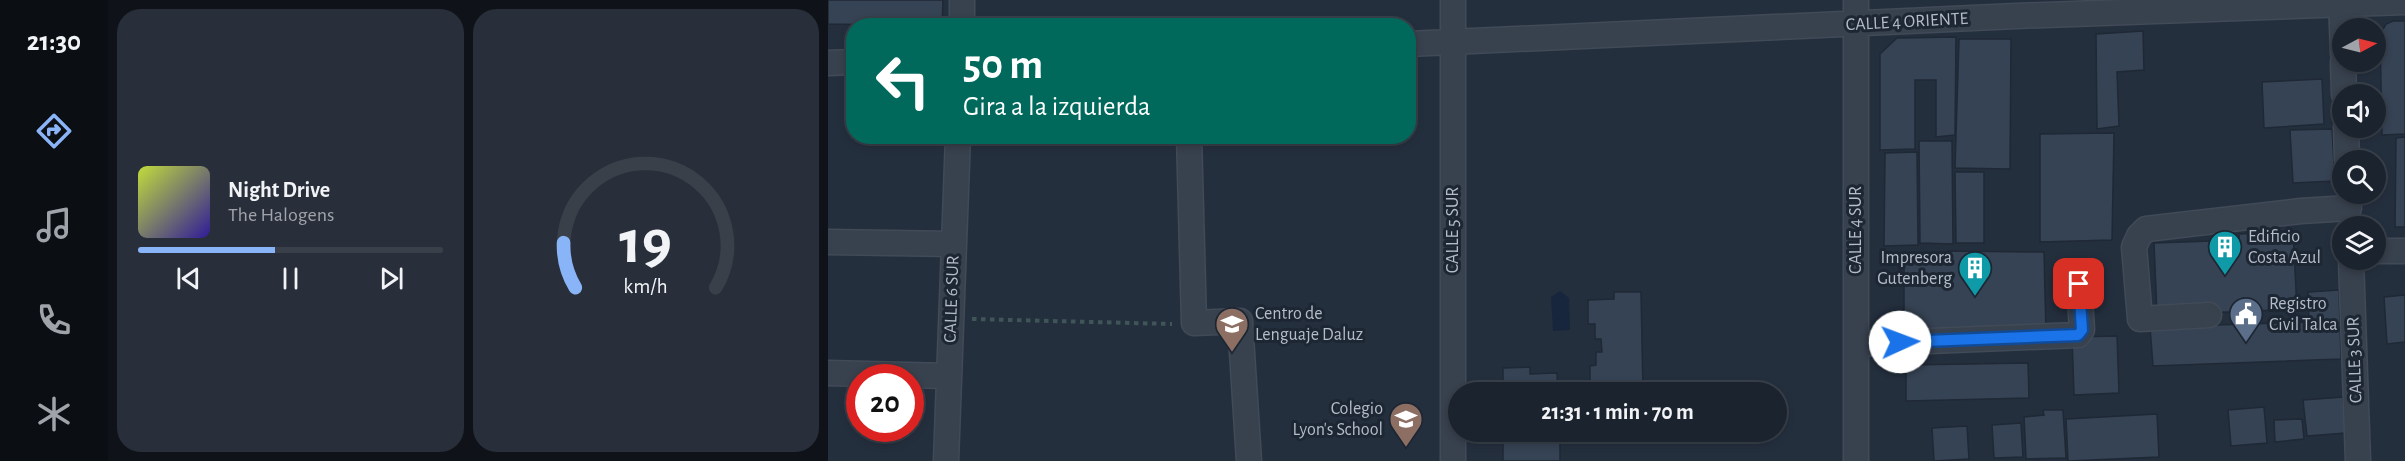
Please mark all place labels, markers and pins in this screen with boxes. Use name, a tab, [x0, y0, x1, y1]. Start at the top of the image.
place label: Edificio Costa Azul	[2248, 228, 2321, 267]
building icon: Edificio Costa Azul	[2207, 229, 2243, 276]
place label: Impresora Gutenberg	[1877, 249, 1952, 288]
building icon: Impresora Gutenberg	[1957, 250, 1993, 297]
pin	[2053, 258, 2104, 309]
place label: Registro Civil Talca	[2269, 295, 2338, 334]
public building icon: Registro Civil Talca	[2228, 296, 2264, 343]
place label: Centro de Lenguaje Daluz	[1255, 305, 1363, 344]
school or university icon: Centro de Lenguaje Daluz	[1214, 306, 1250, 353]
place label: Colegio Lyon's School	[1293, 400, 1383, 439]
school or university icon: Colegio Lyon's School	[1388, 401, 1424, 448]

